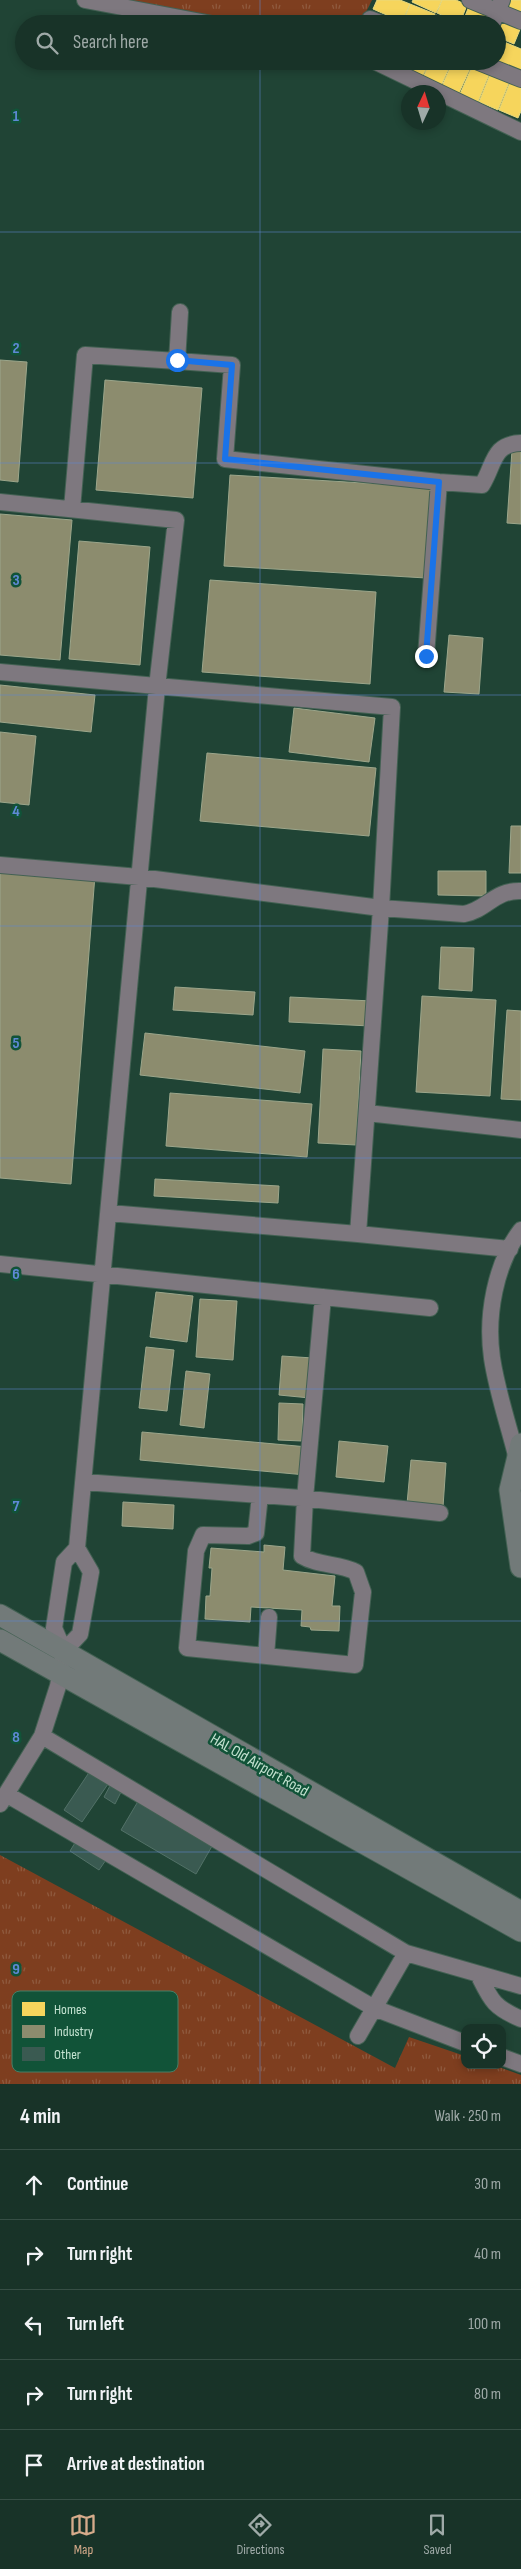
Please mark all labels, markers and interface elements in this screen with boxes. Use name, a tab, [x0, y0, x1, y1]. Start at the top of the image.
search box	[15, 15, 506, 70]
icon: search	[33, 29, 61, 57]
text: Search here	[73, 31, 149, 54]
north arrow	[401, 85, 446, 130]
text: 1	[13, 107, 20, 126]
text: 2	[12, 339, 20, 358]
route start	[166, 349, 189, 372]
text: 3	[12, 571, 20, 590]
route end	[415, 645, 438, 668]
text: 4	[12, 802, 20, 821]
text: 5	[12, 1034, 20, 1053]
text: 6	[12, 1265, 20, 1284]
text: 7	[13, 1497, 20, 1516]
text: 8	[12, 1728, 20, 1747]
street label: HAL Old Airport Road	[207, 1730, 312, 1801]
text: 9	[12, 1960, 20, 1979]
legend	[12, 1991, 178, 2072]
text: Homes	[54, 2001, 87, 2018]
text: Industry	[54, 2023, 94, 2040]
map controls	[461, 2024, 506, 2069]
button: locate	[461, 2024, 506, 2069]
text: Other	[54, 2046, 81, 2063]
text: 4 min	[20, 2104, 61, 2129]
text: Walk · 250 m	[435, 2107, 501, 2126]
icon: ahead	[20, 2171, 48, 2199]
text: Continue	[67, 2173, 128, 2196]
text: 30 m	[474, 2175, 501, 2194]
icon: right	[20, 2241, 48, 2269]
text: Turn right	[67, 2243, 132, 2266]
text: 40 m	[474, 2245, 501, 2264]
icon: left	[20, 2311, 48, 2339]
text: Turn left	[67, 2313, 124, 2336]
text: 100 m	[468, 2315, 501, 2334]
icon: right	[20, 2381, 48, 2409]
text: Turn right	[67, 2383, 132, 2406]
text: 80 m	[474, 2385, 501, 2404]
icon: arrive	[20, 2451, 48, 2479]
text: Arrive at destination	[67, 2453, 205, 2476]
tab: Map	[69, 2511, 97, 2558]
tab: Directions	[236, 2511, 285, 2558]
tab: Saved	[423, 2511, 452, 2558]

